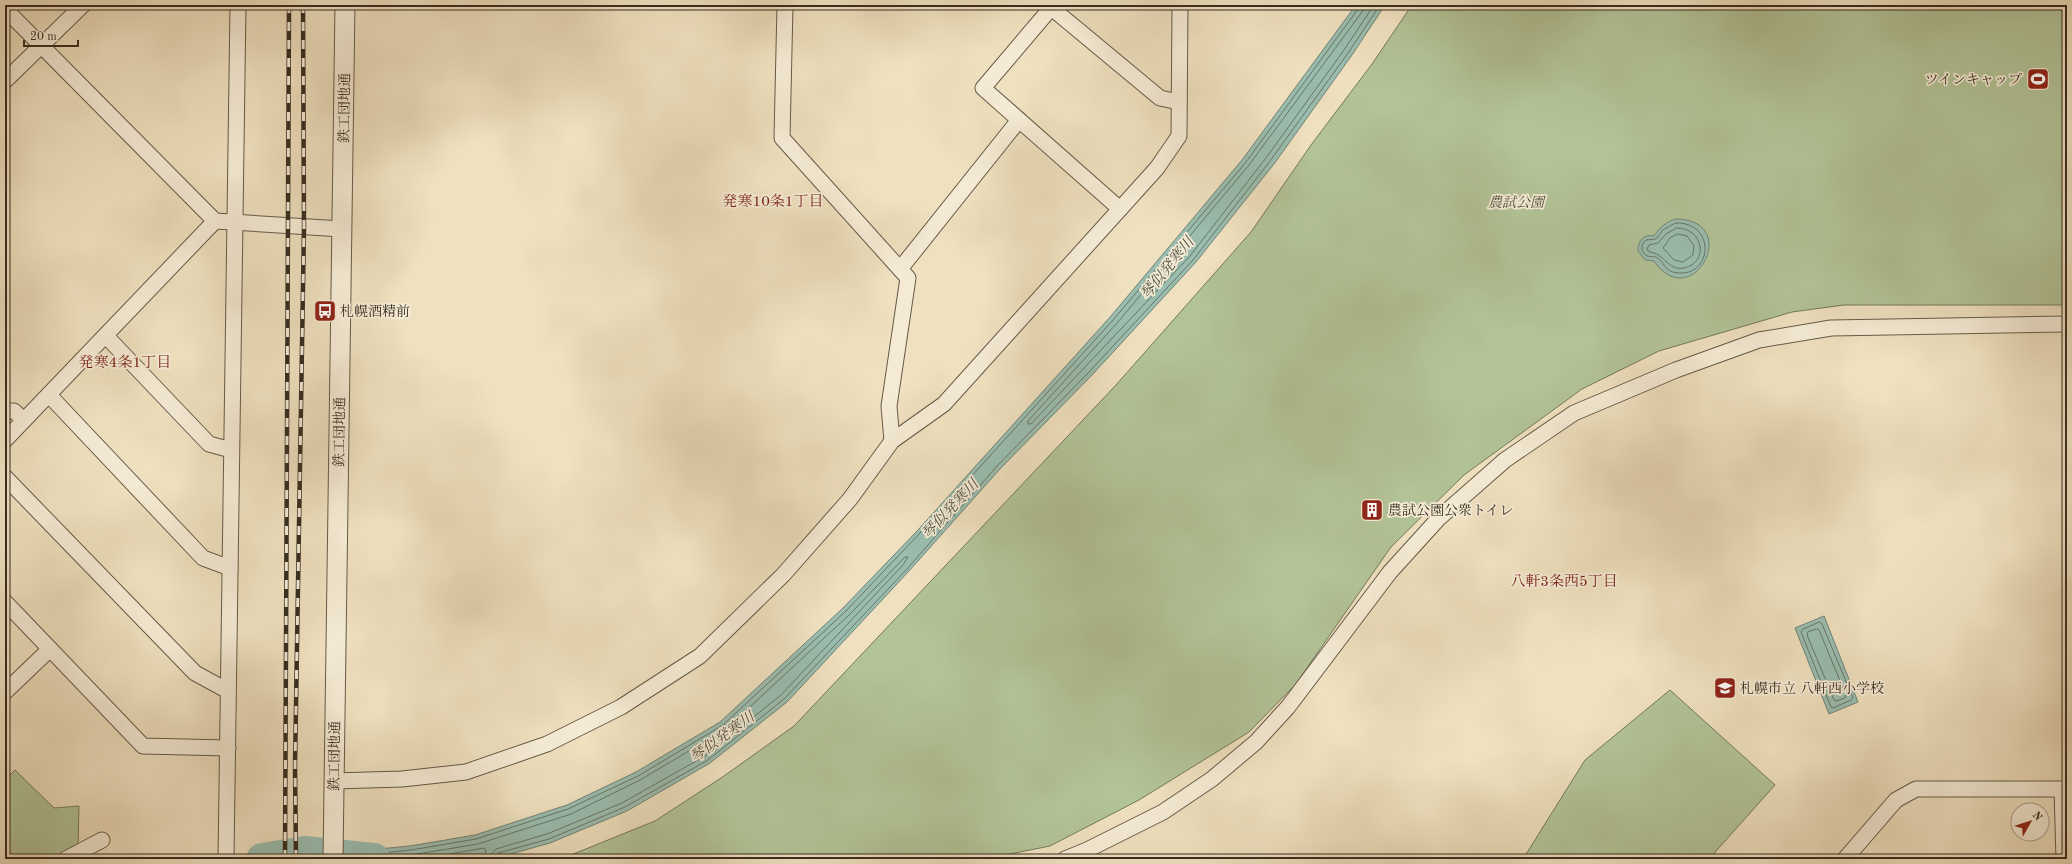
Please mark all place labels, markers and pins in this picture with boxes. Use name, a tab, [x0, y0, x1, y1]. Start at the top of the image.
sports icon: ツインキャップ	[2025, 66, 2051, 92]
place label: ツインキャップ	[1925, 73, 2022, 87]
bus stop icon: 札幌酒精前	[312, 298, 338, 324]
place label: 札幌酒精前	[340, 304, 410, 319]
building icon: 農試公園公衆トイレ	[1359, 497, 1385, 523]
place label: 農試公園公衆トイレ	[1388, 503, 1513, 518]
school or university icon: 札幌市立 八軒西小学校	[1712, 675, 1738, 701]
place label: 札幌市立 八軒西小学校	[1740, 681, 1884, 696]

